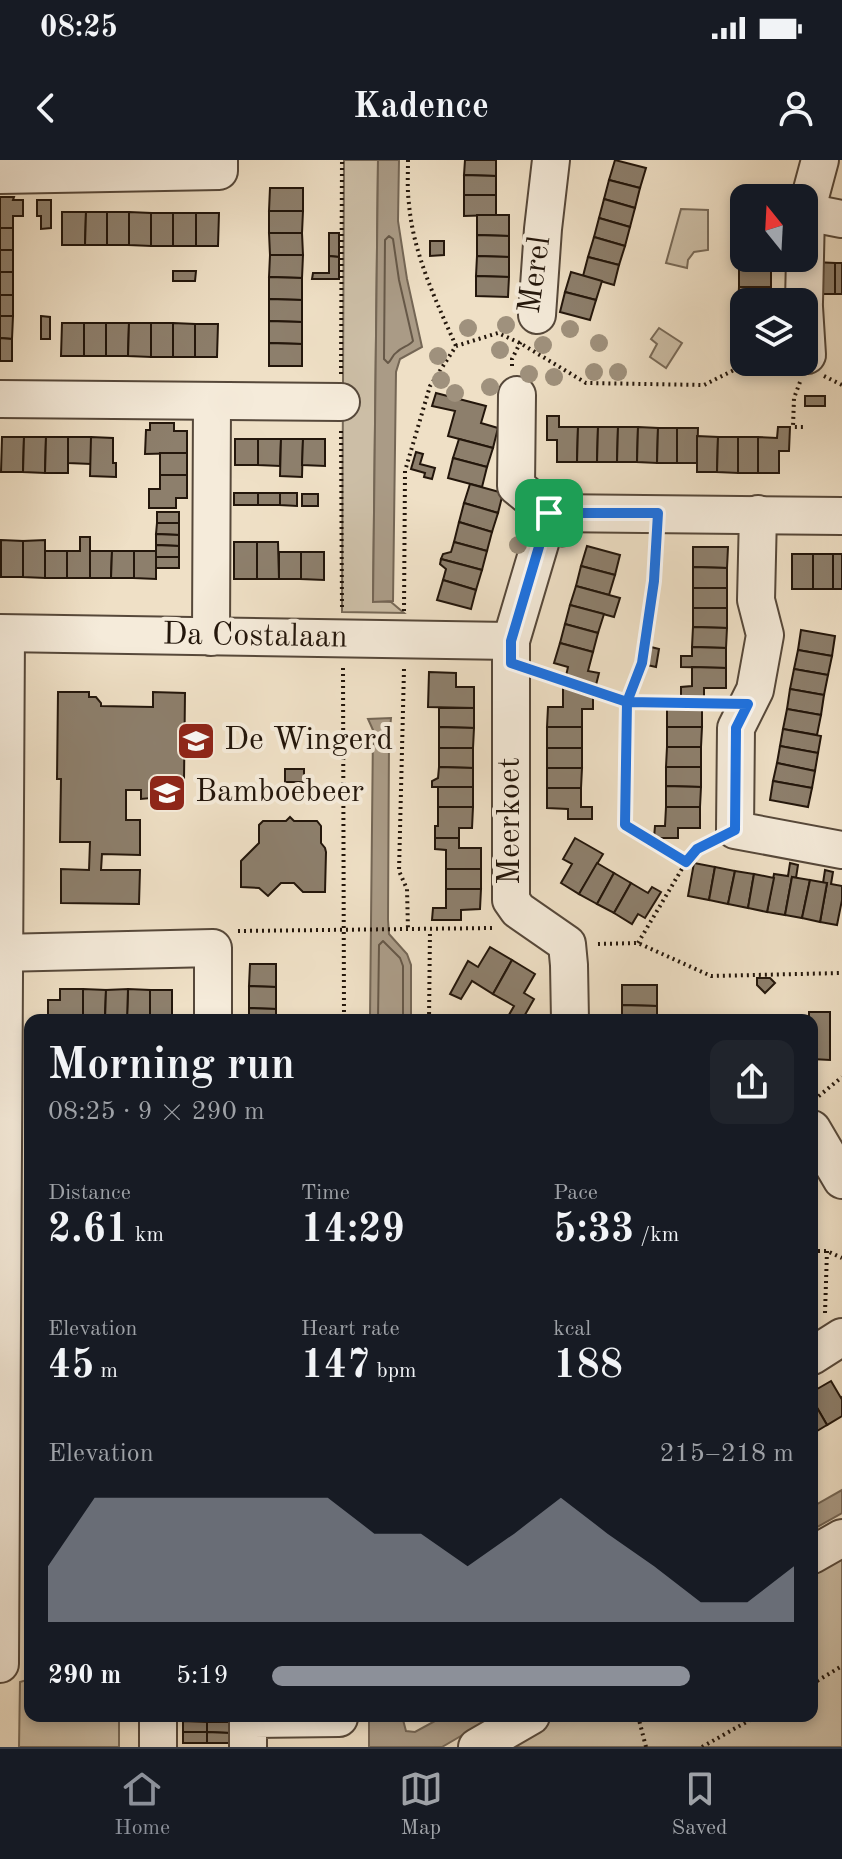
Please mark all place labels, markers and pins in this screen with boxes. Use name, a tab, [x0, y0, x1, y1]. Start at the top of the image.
pin	[515, 479, 583, 547]
school or university icon: De Wingerd	[175, 720, 217, 762]
place label: De Wingerd	[224, 725, 393, 757]
school or university icon: Bamboebeer	[146, 772, 188, 814]
place label: Bamboebeer	[195, 777, 364, 809]

